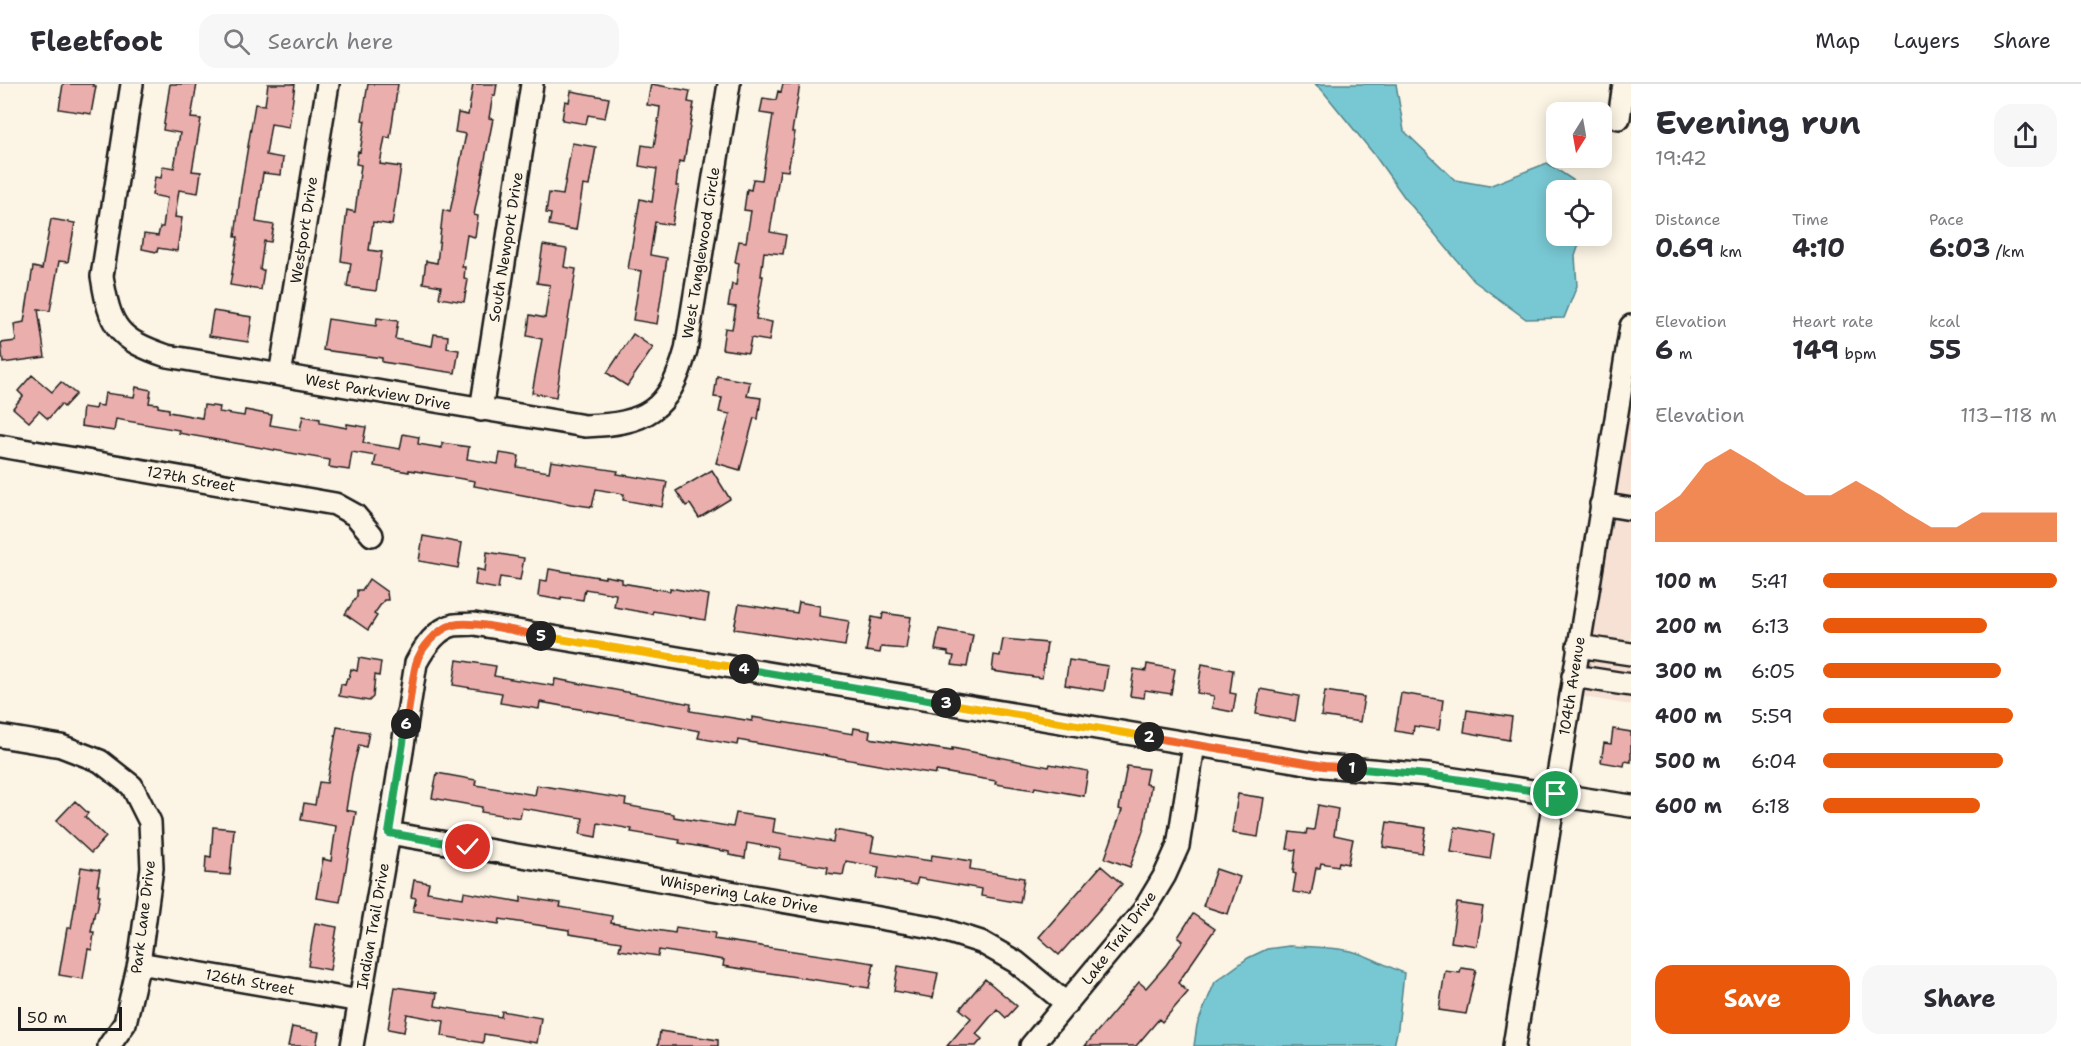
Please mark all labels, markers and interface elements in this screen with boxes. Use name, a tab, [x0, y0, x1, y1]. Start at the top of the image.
search box	[199, 14, 619, 68]
text: Fleetfoot	[30, 22, 163, 60]
icon: search	[220, 25, 253, 58]
text: Search here	[268, 27, 393, 56]
text: Map	[1815, 27, 1860, 55]
text: Layers	[1893, 27, 1960, 55]
text: Share	[1993, 27, 2051, 55]
text: Evening run	[1655, 100, 1861, 145]
north arrow	[1546, 102, 1612, 168]
map controls	[1546, 102, 1612, 246]
button: share	[1994, 104, 2057, 167]
text: 19:42	[1655, 145, 1707, 171]
street label: West Tanglewood Circle	[678, 166, 724, 340]
street label: South Newport Drive	[484, 171, 528, 323]
street label: Westport Drive	[286, 175, 322, 285]
button: locate	[1546, 180, 1612, 246]
text: Distance	[1655, 209, 1721, 230]
text: Time	[1792, 209, 1829, 230]
text: Pace	[1929, 209, 1964, 230]
text: 0.69	[1655, 230, 1714, 265]
text: 4:10	[1792, 230, 1845, 265]
text: 6:03	[1929, 230, 1990, 265]
text: km	[1714, 241, 1742, 262]
text: /km	[1990, 241, 2024, 262]
text: Elevation	[1655, 311, 1727, 332]
text: Heart rate	[1792, 311, 1874, 332]
text: kcal	[1929, 311, 1960, 332]
text: 6	[1655, 332, 1673, 367]
text: 149	[1792, 332, 1839, 367]
text: 55	[1929, 332, 1961, 367]
text: m	[1673, 343, 1692, 364]
text: bpm	[1839, 343, 1877, 364]
street label: West Parkview Drive	[303, 369, 453, 415]
text: Elevation	[1655, 402, 1745, 428]
text: 113–118 m	[1960, 402, 2057, 428]
street label: 127th Street	[145, 461, 237, 497]
text: 100 m	[1655, 568, 1717, 594]
text: 5:41	[1751, 568, 1788, 594]
text: 200 m	[1655, 613, 1722, 639]
text: 6:13	[1751, 613, 1790, 639]
pin: 5	[526, 621, 556, 651]
text: 5	[536, 625, 546, 646]
street label: 104th Avenue	[1554, 635, 1590, 737]
pin: 4	[729, 654, 759, 684]
text: 4	[738, 658, 750, 679]
text: 300 m	[1655, 658, 1722, 684]
text: 6:05	[1751, 658, 1795, 684]
pin: 3	[931, 688, 961, 718]
text: 3	[940, 692, 952, 713]
text: 400 m	[1655, 703, 1722, 729]
text: 5:59	[1751, 703, 1793, 729]
pin: 6	[391, 709, 421, 739]
text: 6	[400, 713, 412, 734]
pin: 2	[1134, 722, 1164, 752]
text: 2	[1143, 726, 1155, 747]
text: 500 m	[1655, 748, 1721, 774]
text: 6:04	[1751, 748, 1797, 774]
pin: 1	[1337, 753, 1367, 783]
text: 1	[1348, 757, 1356, 778]
pin	[1530, 768, 1581, 819]
icon: arrive	[1539, 777, 1572, 810]
text: 600 m	[1655, 793, 1722, 819]
text: 6:18	[1751, 793, 1790, 819]
pin	[442, 821, 493, 872]
icon: check	[451, 830, 484, 863]
street label: Park Lane Drive	[126, 859, 160, 975]
street label: Indian Trail Drive	[352, 861, 394, 991]
street label: Whispering Lake Drive	[658, 870, 820, 918]
street label: Lake Trail Drive	[1077, 887, 1161, 989]
street label: 126th Street	[204, 964, 296, 1000]
button: Save	[1655, 965, 1850, 1034]
button: Share	[1862, 965, 2057, 1034]
scale bar	[18, 1004, 122, 1032]
text: 50 m	[27, 1007, 67, 1028]

